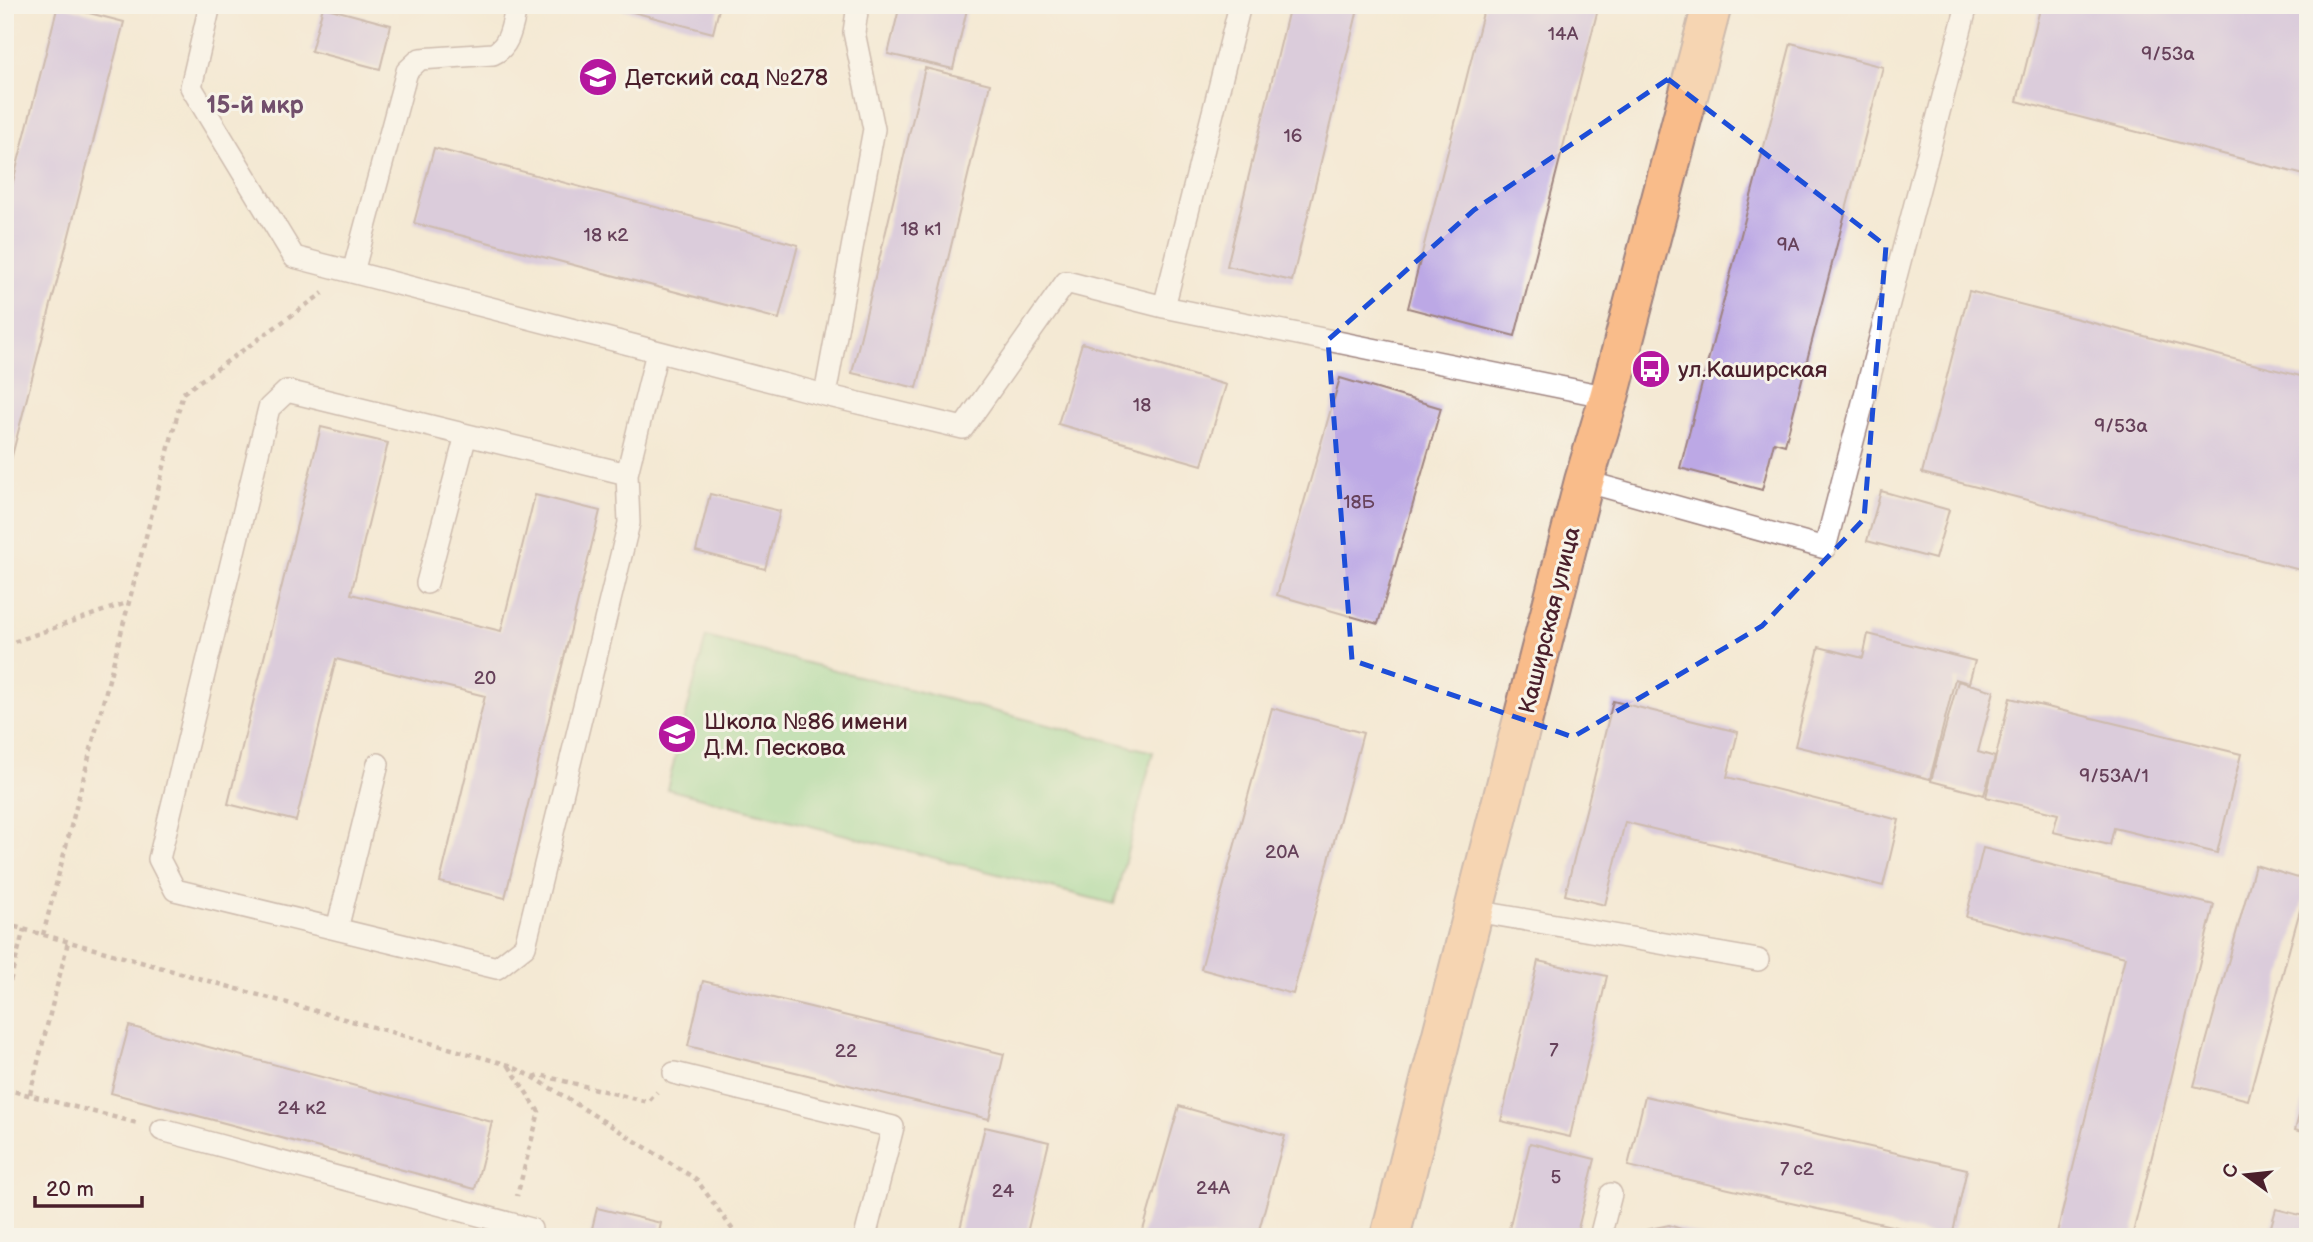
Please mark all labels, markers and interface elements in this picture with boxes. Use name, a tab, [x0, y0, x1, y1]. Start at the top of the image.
house number: 14А	[1548, 23, 1579, 46]
house number: 9/53а	[2141, 43, 2195, 66]
school or university icon: Детский сад №278	[577, 56, 619, 98]
place label: Детский сад №278	[625, 64, 828, 92]
district label: 15-й мкр	[206, 91, 304, 120]
house number: 16	[1284, 125, 1302, 148]
house number: 18 к1	[900, 218, 942, 241]
house number: 18 к2	[584, 224, 629, 247]
house number: 9А	[1777, 234, 1800, 257]
bus stop icon: ул.Каширская	[1630, 348, 1672, 390]
place label: ул.Каширская	[1678, 356, 1828, 384]
house number: 18	[1133, 394, 1151, 417]
house number: 9/53а	[2094, 415, 2148, 438]
house number: 18Б	[1343, 491, 1376, 514]
street label: Каширская улица	[1513, 524, 1587, 716]
house number: 20	[474, 667, 496, 690]
place label: Школа №86 имени Д.М. Пескова	[704, 708, 908, 762]
school or university icon: Школа №86 имени Д.М. Пескова	[656, 713, 698, 755]
house number: 9/53А/1	[2079, 765, 2149, 788]
house number: 20А	[1265, 841, 1299, 864]
house number: 7	[1549, 1039, 1559, 1062]
house number: 22	[835, 1040, 858, 1063]
house number: 24 к2	[278, 1097, 327, 1120]
north arrow	[2212, 1140, 2282, 1210]
house number: 7 с2	[1780, 1158, 1815, 1181]
text: С	[2218, 1162, 2244, 1180]
scale bar	[35, 1165, 142, 1209]
house number: 5	[1551, 1166, 1562, 1189]
text: 20 m	[46, 1177, 94, 1202]
house number: 24А	[1196, 1177, 1230, 1200]
house number: 24	[992, 1180, 1015, 1203]

